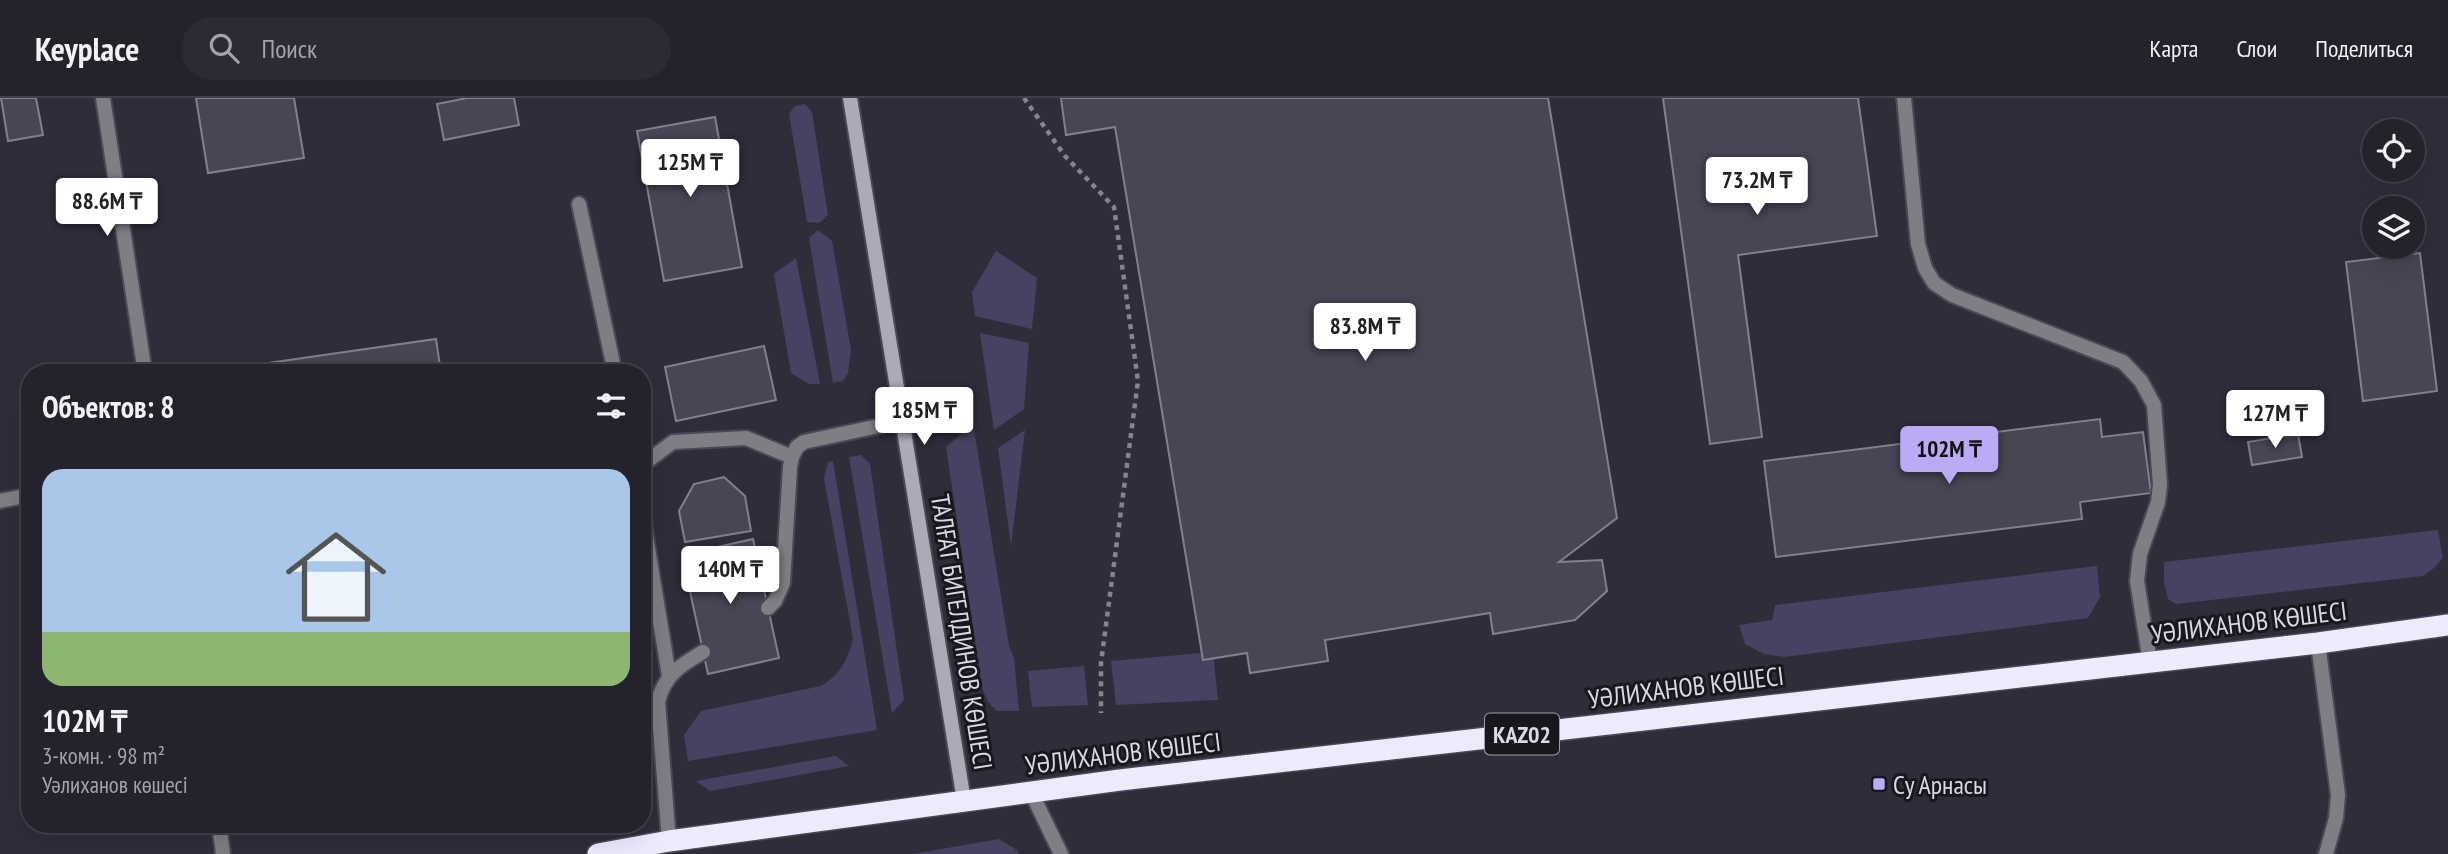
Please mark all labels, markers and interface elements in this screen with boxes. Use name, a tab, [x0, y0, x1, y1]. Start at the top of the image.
search box	[181, 17, 671, 80]
text: Keyplace	[35, 27, 139, 70]
icon: search	[205, 29, 243, 67]
text: Поиск	[261, 32, 317, 65]
text: Карта	[2150, 33, 2198, 64]
text: Слои	[2236, 33, 2277, 64]
text: Поделиться	[2315, 33, 2413, 64]
map controls	[2362, 119, 2425, 259]
button: locate	[2362, 119, 2425, 182]
pin: 125M ₸	[633, 140, 747, 199]
text: 125M ₸	[657, 147, 723, 176]
pin: 73.2M ₸	[1692, 158, 1822, 217]
text: 73.2M ₸	[1722, 165, 1792, 194]
pin: 88.6M ₸	[42, 178, 172, 238]
text: 88.6M ₸	[72, 186, 142, 215]
button: layers	[2362, 196, 2425, 259]
pin: 83.8M ₸	[1300, 303, 1430, 363]
text: 83.8M ₸	[1330, 311, 1400, 340]
text: Объектов: 8	[42, 387, 175, 426]
icon: filters	[592, 387, 630, 425]
pin: 185M ₸	[867, 388, 981, 447]
pin: 127M ₸	[2218, 390, 2332, 450]
text: 185M ₸	[891, 395, 957, 424]
text: 127M ₸	[2242, 398, 2308, 427]
pin: 102M ₸	[1892, 426, 2006, 486]
text: 102M ₸	[1916, 434, 1982, 463]
street label: ТАЛҒАТ БИГЕЛДИНОВ КӨШЕСІ	[924, 492, 1000, 772]
icon: home	[273, 514, 399, 640]
pin: 140M ₸	[673, 546, 787, 606]
text: 140M ₸	[697, 554, 763, 583]
street label: УӘЛИХАНОВ КӨШЕСІ	[2149, 594, 2349, 650]
street label: УӘЛИХАНОВ КӨШЕСІ	[1586, 659, 1786, 715]
text: 102M ₸	[42, 701, 127, 740]
road number: KАZ02	[1485, 714, 1559, 754]
street label: УӘЛИХАНОВ КӨШЕСІ	[1023, 725, 1223, 781]
text: 3-комн. · 98 m²	[42, 741, 165, 770]
place label: Су Арнасы	[1893, 768, 1987, 801]
text: Уәлиханов көшесі	[42, 770, 188, 799]
marker: Су Арнасы	[1871, 776, 1887, 792]

